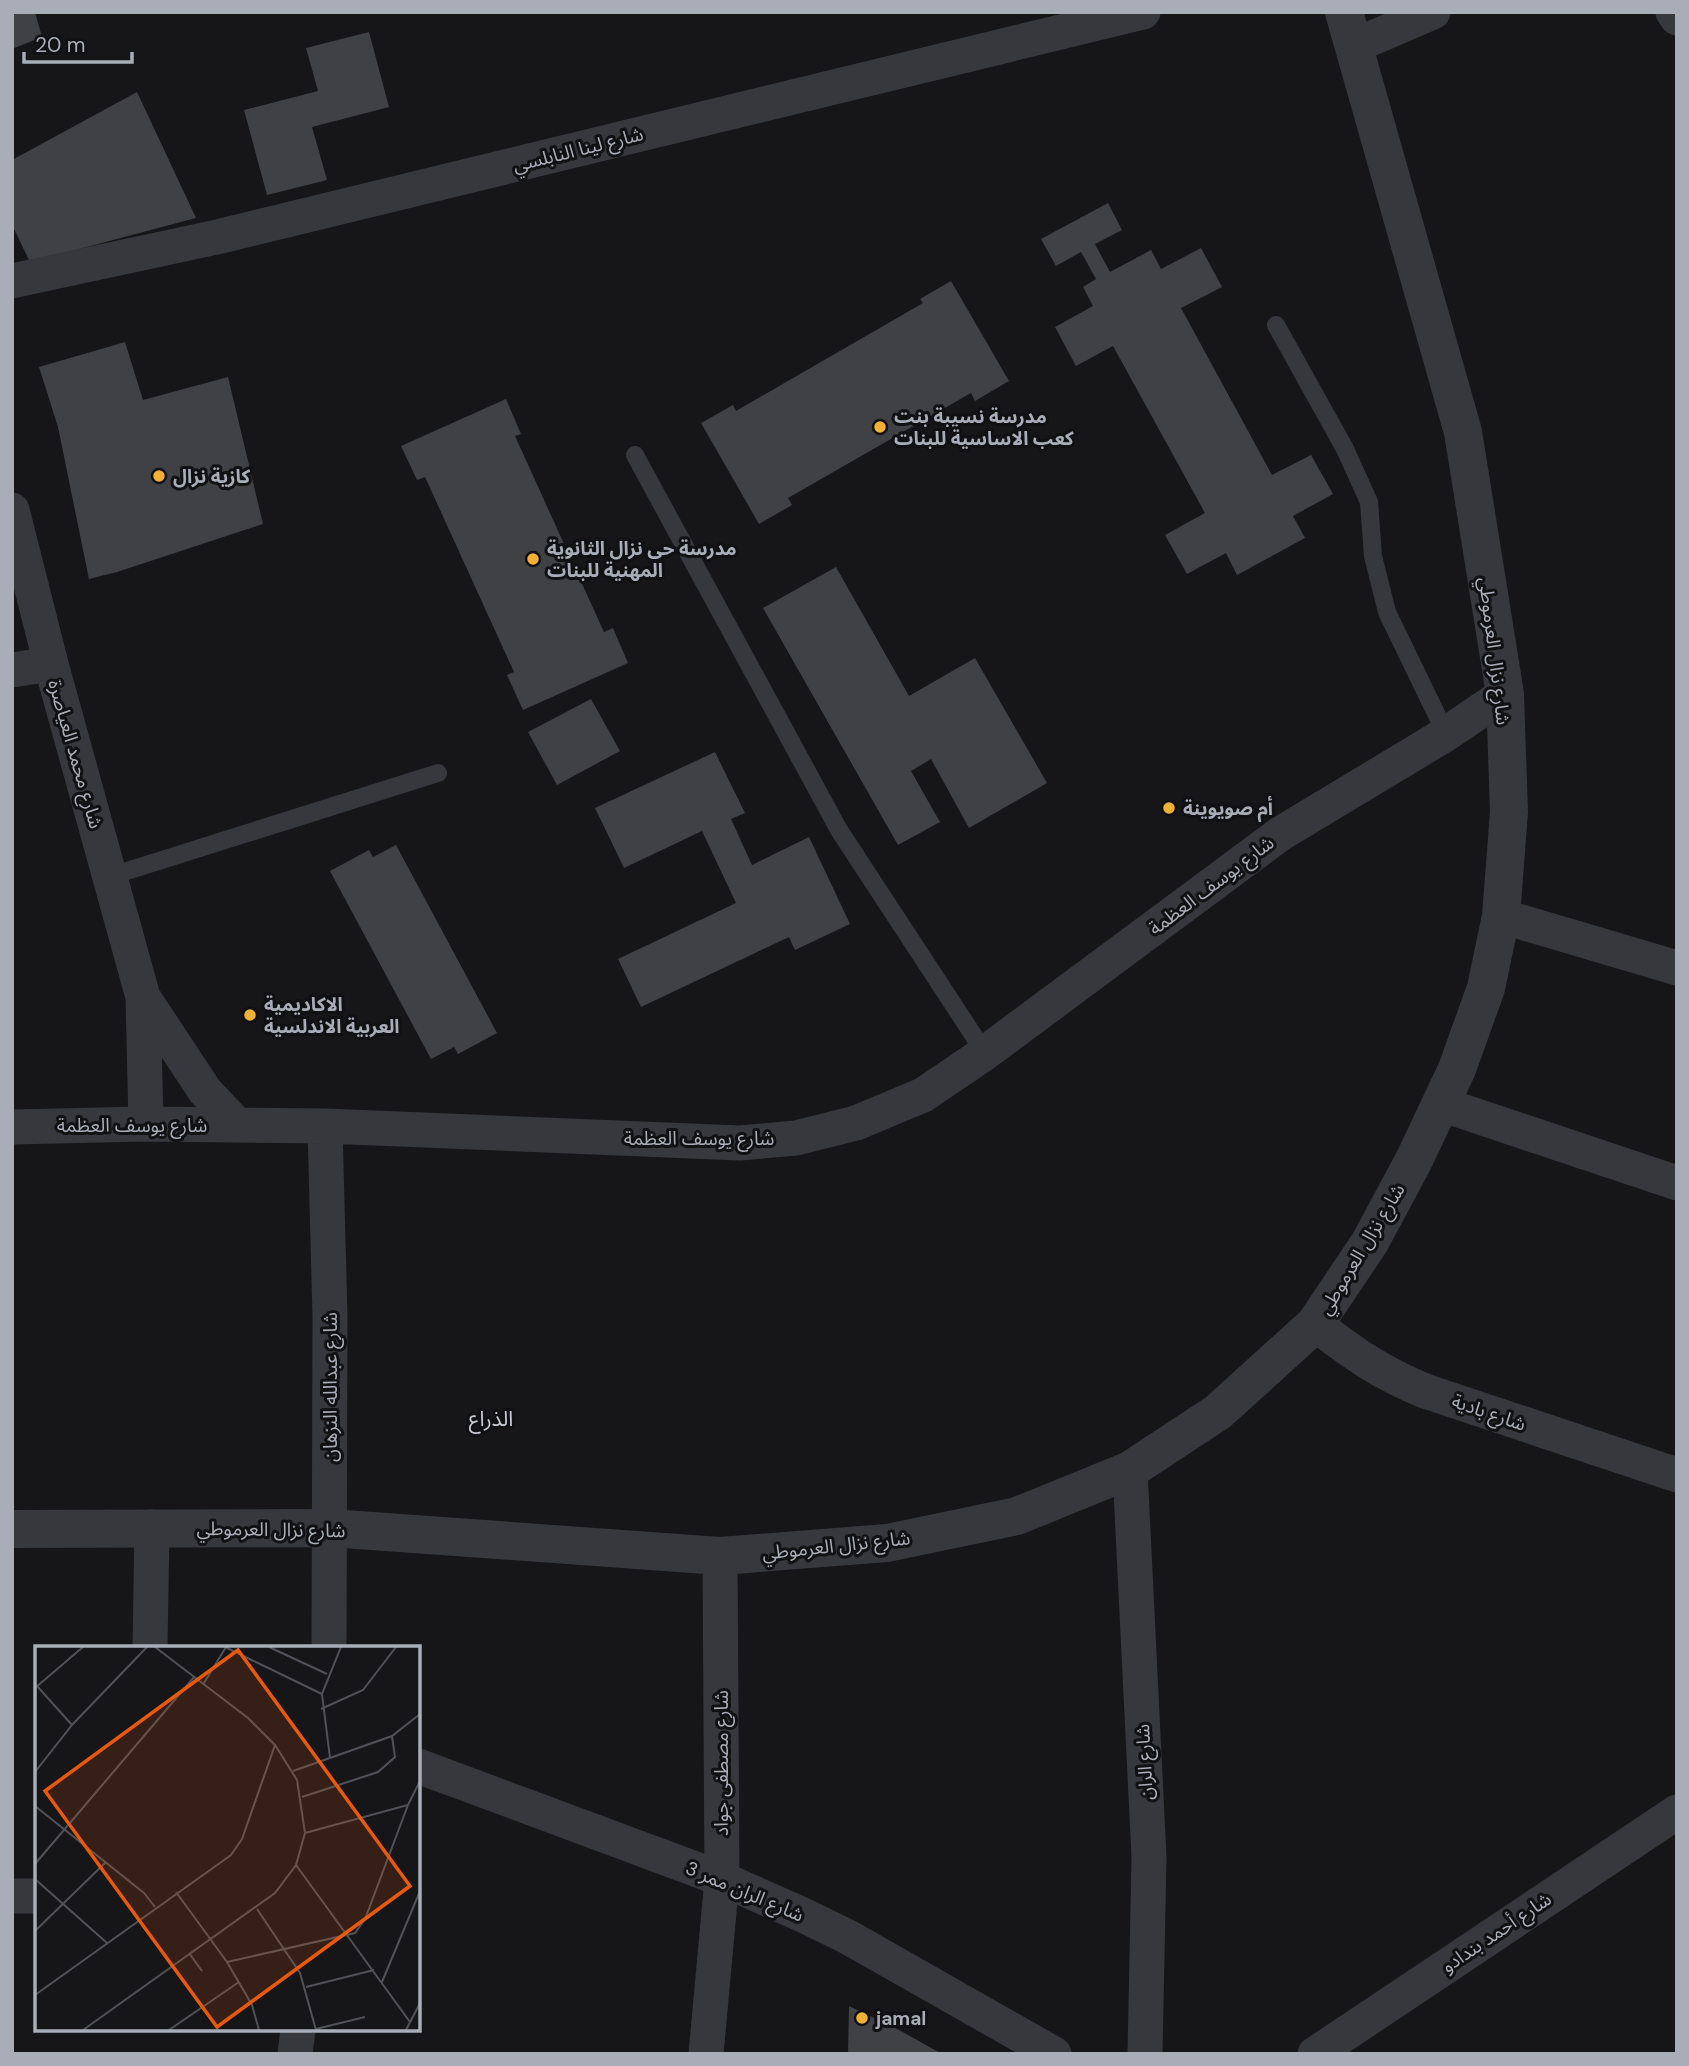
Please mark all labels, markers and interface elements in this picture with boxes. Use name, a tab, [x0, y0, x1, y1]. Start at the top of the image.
scale bar	[24, 21, 133, 65]
text: 20 m	[35, 31, 86, 59]
street label: شارع لينا النابلسي	[510, 121, 647, 180]
place label: مدرسة نسيبة بنت كعب الاساسية للبنات	[894, 404, 1074, 451]
marker: مدرسة نسيبة بنت كعب الاساسية للبنات	[872, 419, 888, 435]
place label: كازية نزال	[173, 464, 250, 489]
marker: كازية نزال	[151, 468, 167, 484]
place label: مدرسة حي نزال الثانوية المهنية للبنات	[547, 536, 737, 583]
marker: مدرسة حي نزال الثانوية المهنية للبنات	[525, 551, 541, 567]
street label: شارع نزال العرموطي	[1471, 576, 1516, 727]
street label: شارع محمد العياصرة	[41, 677, 109, 832]
place label: أم صويوينة	[1183, 795, 1273, 823]
marker: أم صويوينة	[1161, 800, 1177, 816]
street label: شارع يوسف العظمة	[1144, 830, 1280, 942]
place label: الاكاديمية العربية الاندلسية	[264, 992, 400, 1039]
marker: الاكاديمية العربية الاندلسية	[242, 1007, 258, 1023]
street label: شارع يوسف العظمة	[57, 1113, 207, 1139]
street label: شارع يوسف العظمة	[624, 1126, 774, 1152]
street label: شارع نزال العرموطي	[1312, 1179, 1413, 1321]
street label: شارع عبدالله النزهان	[318, 1312, 344, 1462]
street label: شارع بادية	[1448, 1388, 1529, 1438]
district label: الذراع	[469, 1405, 513, 1434]
street label: شارع نزال العرموطي	[196, 1516, 346, 1546]
street label: شارع نزال العرموطي	[761, 1525, 912, 1568]
inset map	[35, 1646, 420, 2031]
street label: شارع مصطفى جواد	[709, 1690, 735, 1836]
street label: شارع الران	[1130, 1723, 1160, 1801]
street label: شارع الران ممر 3	[682, 1855, 808, 1928]
street label: شارع أحمد بندادو	[1436, 1886, 1557, 1979]
place label: jamal	[875, 2006, 926, 2031]
marker: jamal	[854, 2010, 870, 2026]

